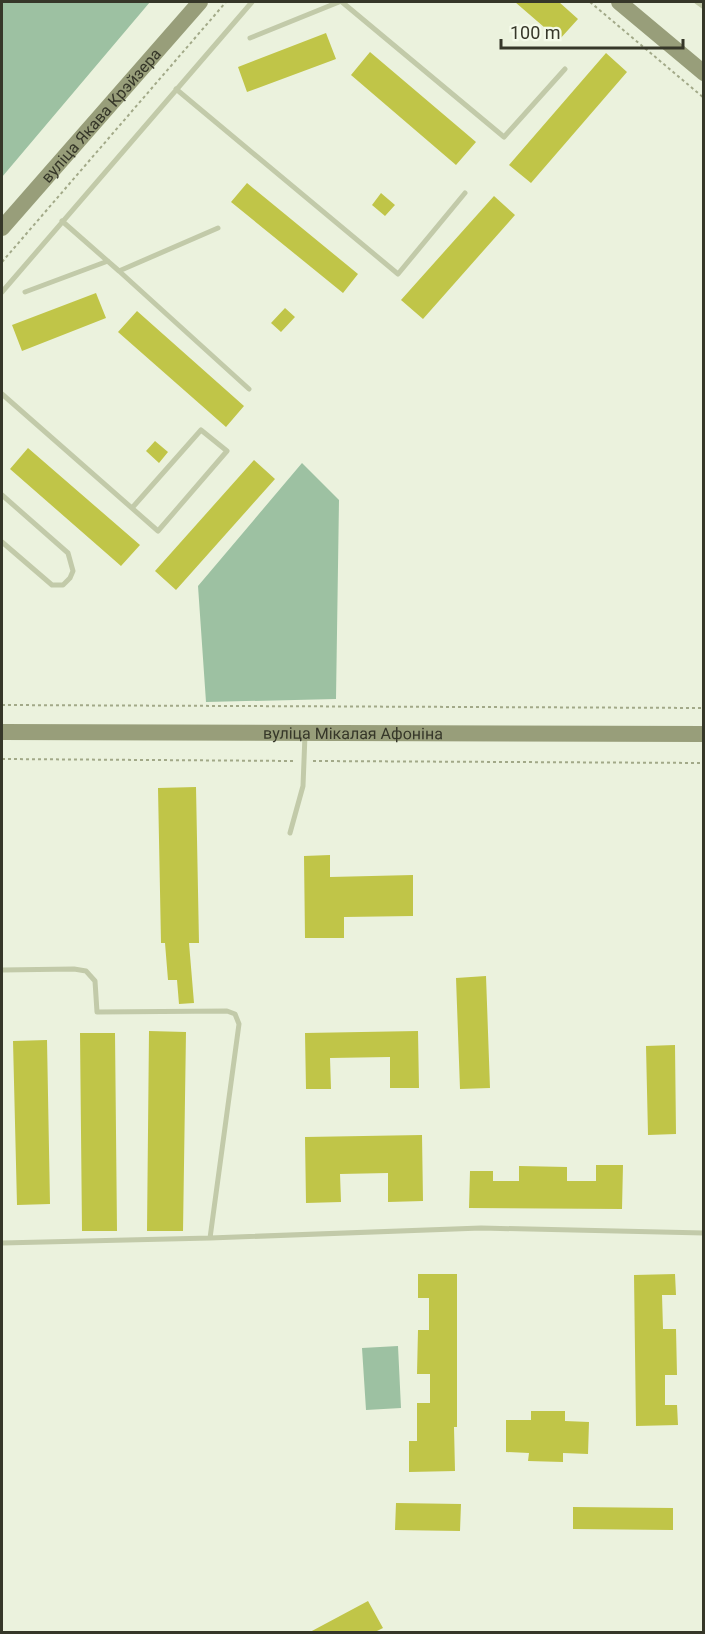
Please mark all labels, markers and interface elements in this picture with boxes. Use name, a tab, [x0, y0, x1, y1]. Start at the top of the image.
scale bar	[501, 12, 682, 50]
text: 100 m	[510, 22, 561, 43]
street label: вуліца Якава Крэйзера	[37, 44, 165, 187]
street label: вуліца Мікалая Афоніна	[263, 724, 443, 743]

